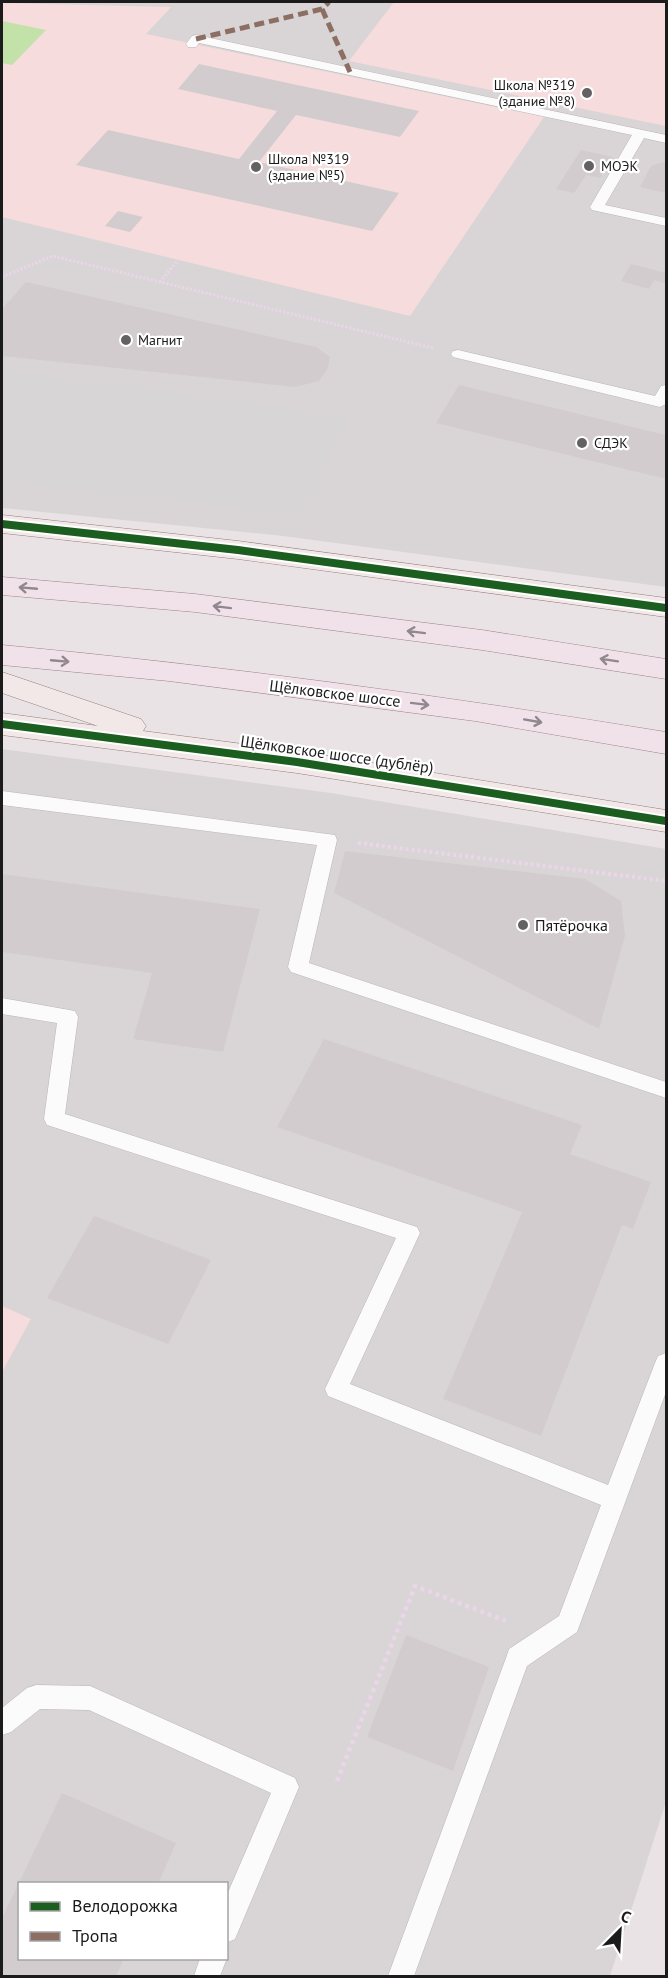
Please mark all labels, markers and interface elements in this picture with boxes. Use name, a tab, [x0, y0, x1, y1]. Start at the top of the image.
place label: Школа №319 (здание №8)	[494, 76, 575, 110]
marker: Школа №319 (здание №8)	[580, 86, 594, 100]
place label: Школа №319 (здание №5)	[268, 150, 349, 184]
place label: МОЭК	[601, 157, 638, 175]
marker: МОЭК	[582, 159, 596, 173]
marker: Школа №319 (здание №5)	[249, 160, 263, 174]
place label: Магнит	[138, 331, 182, 349]
marker: Магнит	[119, 333, 133, 347]
place label: СДЭК	[594, 434, 628, 452]
marker: СДЭК	[575, 436, 589, 450]
one-way arrow	[19, 582, 39, 593]
one-way arrow	[213, 601, 233, 612]
one-way arrow	[406, 626, 426, 637]
one-way arrow	[599, 655, 619, 666]
one-way arrow	[49, 656, 69, 667]
street label: Щёлковское шоссе	[268, 675, 402, 711]
one-way arrow	[410, 698, 430, 709]
one-way arrow	[523, 716, 542, 727]
street label: Щёлковское шоссе (дублёр)	[239, 731, 435, 777]
place label: Пятёрочка	[535, 915, 608, 935]
marker: Пятёрочка	[516, 918, 530, 932]
legend	[18, 1882, 228, 1960]
text: Велодорожка	[72, 1894, 178, 1917]
north arrow	[590, 1900, 650, 1960]
text: С	[618, 1905, 634, 1927]
text: Тропа	[72, 1924, 118, 1947]

